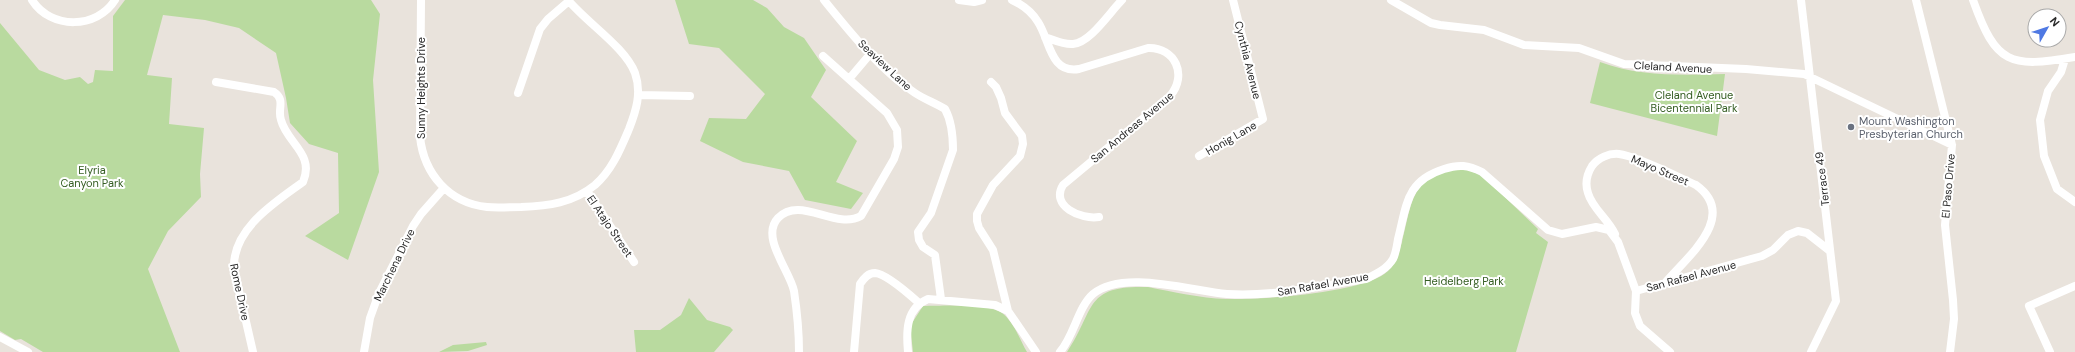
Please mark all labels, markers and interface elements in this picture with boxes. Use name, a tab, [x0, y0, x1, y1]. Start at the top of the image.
north arrow	[2027, 8, 2067, 48]
text: N	[2047, 14, 2063, 29]
street label: Cynthia Avenue	[1232, 20, 1264, 100]
street label: Sunny Heights Drive	[414, 37, 428, 139]
street label: Seaview Lane	[855, 37, 915, 93]
street label: Cleland Avenue	[1633, 58, 1713, 76]
street label: San Andreas Avenue	[1088, 88, 1176, 166]
park label: Cleland Avenue Bicentennial Park	[1651, 88, 1738, 115]
place label: Mount Washington Presbyterian Church	[1859, 114, 1963, 141]
street label: Honig Lane	[1203, 118, 1259, 158]
marker: Mount Washington Presbyterian Church	[1846, 122, 1856, 132]
street label: Terrace 49	[1812, 151, 1832, 207]
street label: Mayo Street	[1629, 152, 1691, 188]
street label: El Paso Drive	[1938, 153, 1958, 219]
park label: Elyria Canyon Park	[60, 163, 124, 190]
street label: El Atajo Street	[584, 192, 636, 260]
street label: Marchena Drive	[370, 226, 418, 304]
street label: San Rafael Avenue	[1645, 257, 1737, 295]
street label: Rome Drive	[227, 262, 253, 322]
street label: San Rafael Avenue	[1276, 269, 1370, 299]
park label: Heidelberg Park	[1424, 274, 1504, 288]

